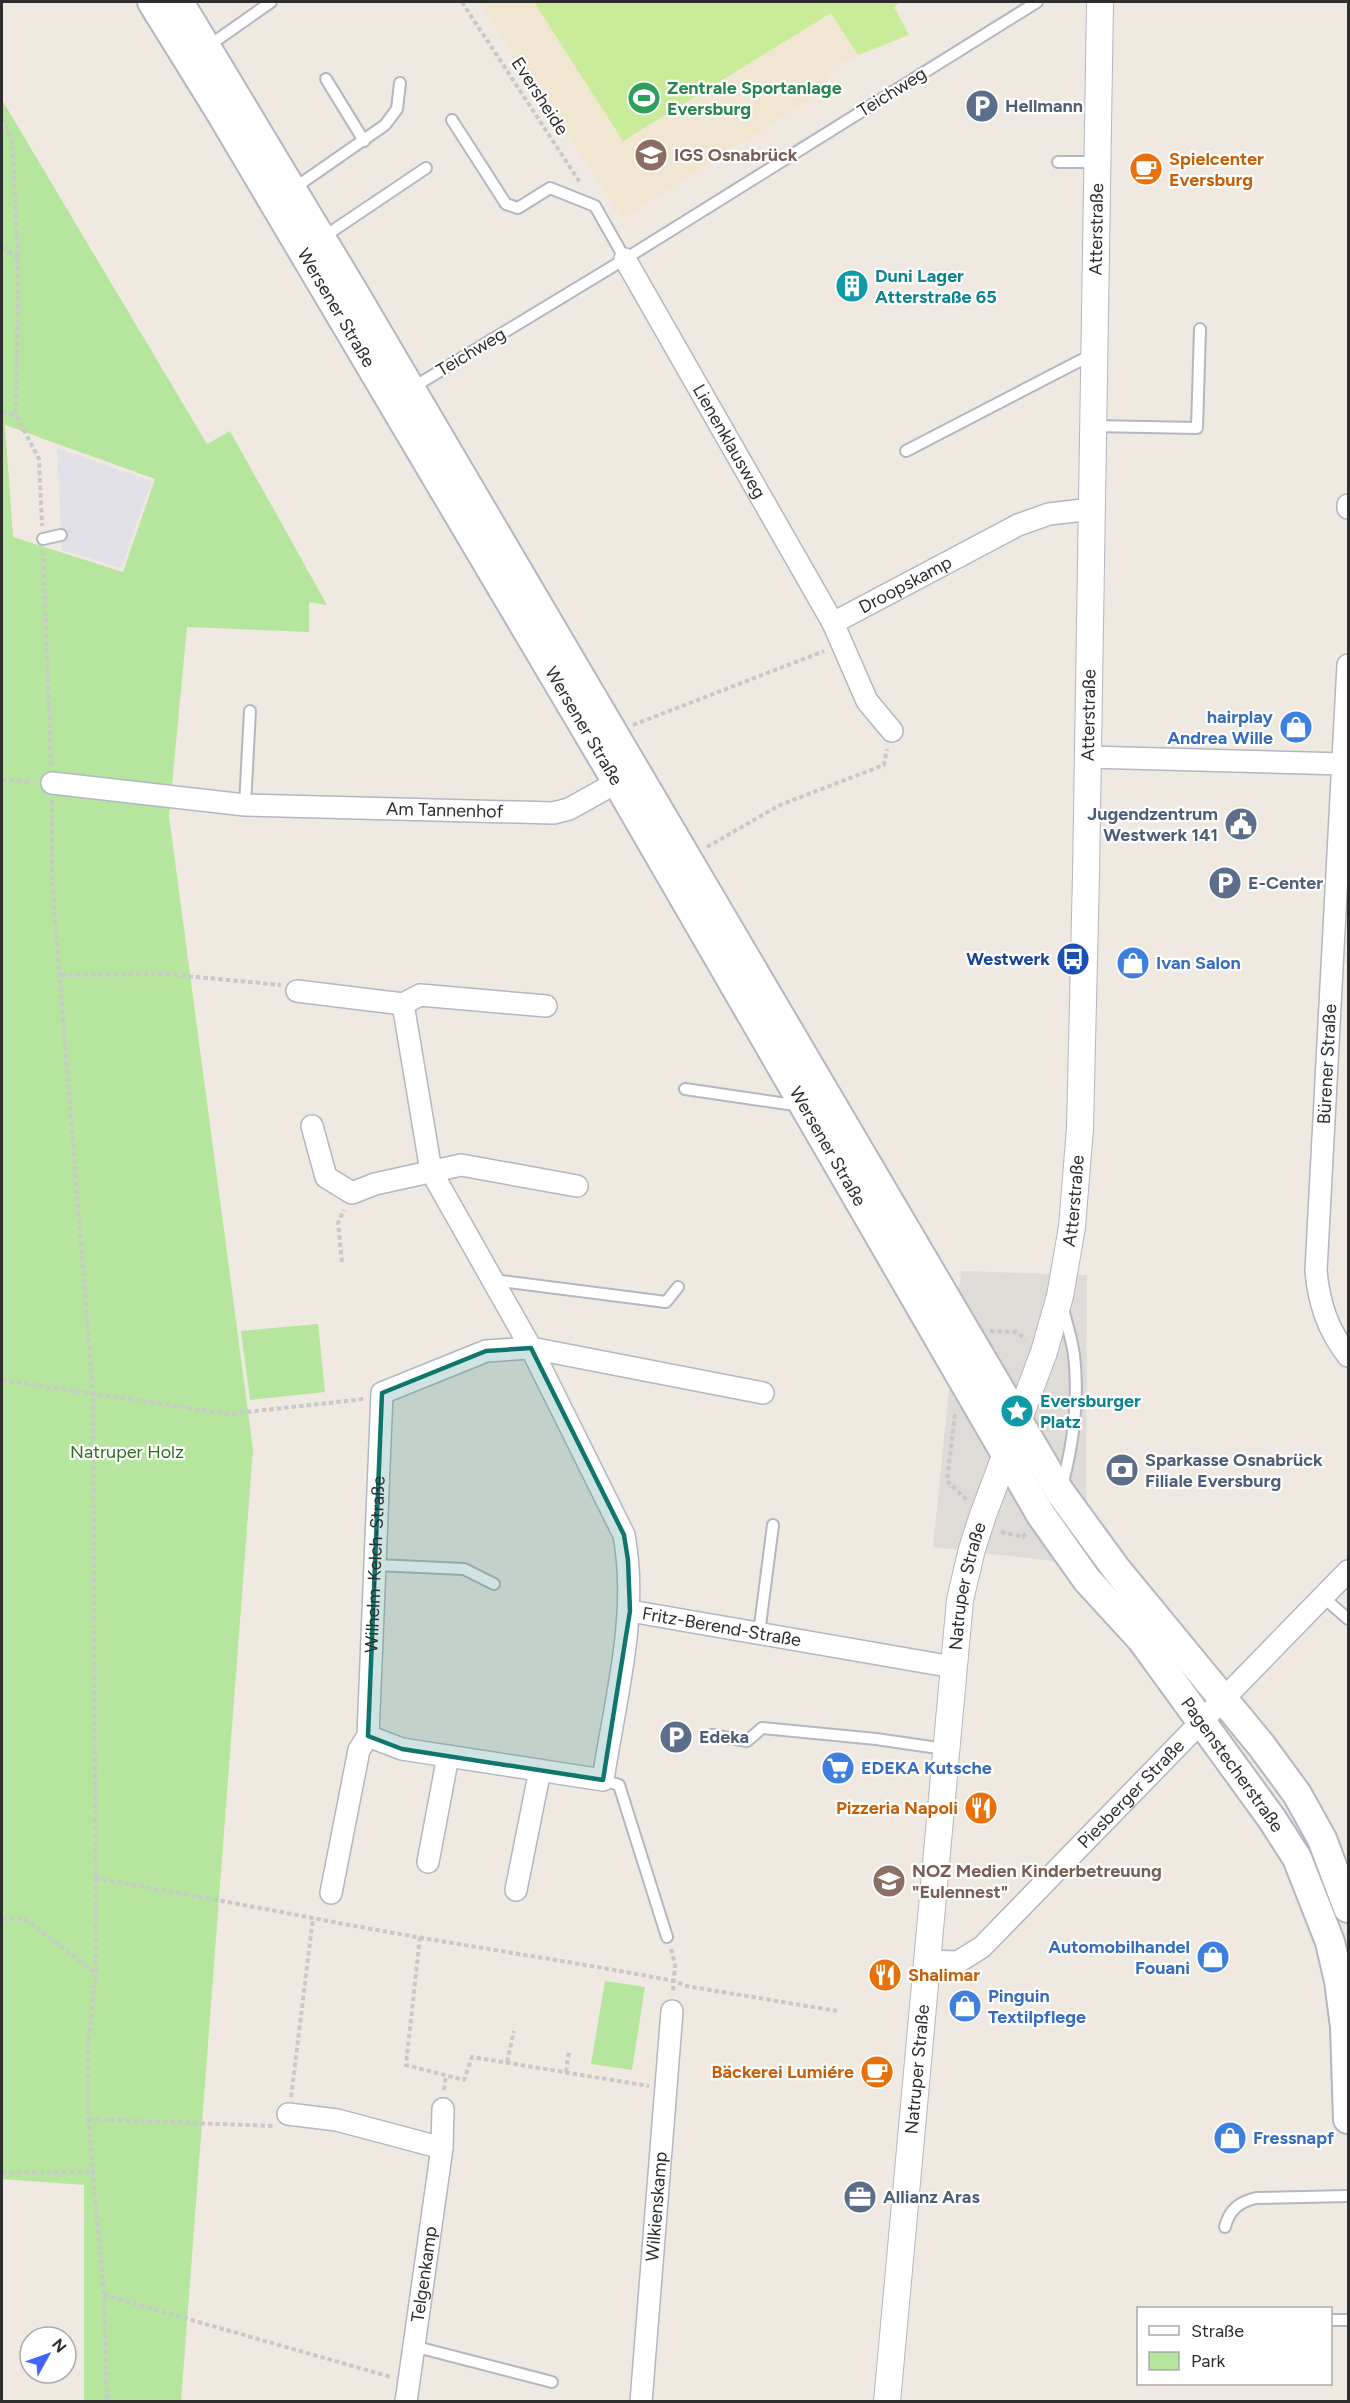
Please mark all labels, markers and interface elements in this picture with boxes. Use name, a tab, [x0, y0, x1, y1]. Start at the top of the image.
street label: Eversheide	[507, 53, 573, 139]
street label: Teichweg	[854, 62, 930, 122]
place label: Zentrale Sportanlage Eversburg	[667, 77, 842, 120]
sports icon: Zentrale Sportanlage Eversburg	[626, 80, 662, 116]
parking icon: Hellmann	[964, 88, 1000, 124]
place label: Hellmann	[1005, 95, 1083, 117]
school or university icon: IGS Osnabrück	[633, 137, 669, 173]
place label: IGS Osnabrück	[674, 144, 798, 166]
place label: Spielcenter Eversburg	[1169, 148, 1264, 191]
cafe icon: Spielcenter Eversburg	[1128, 151, 1164, 187]
street label: Atterstraße	[1085, 183, 1108, 275]
street label: Wersener Straße	[293, 244, 380, 371]
place label: Duni Lager Atterstraße 65	[875, 265, 997, 308]
building icon: Duni Lager Atterstraße 65	[834, 268, 870, 304]
street label: Teichweg	[432, 323, 510, 381]
street label: Lienenklausweg	[688, 380, 770, 502]
street label: Droopskamp	[855, 551, 956, 618]
street label: Wersener Straße	[540, 663, 628, 789]
street label: Atterstraße	[1077, 669, 1100, 761]
place label: hairplay Andrea Wille	[1167, 706, 1274, 749]
shop icon: hairplay Andrea Wille	[1278, 709, 1314, 745]
street label: Am Tannenhof	[386, 798, 504, 823]
place label: Jugendzentrum Westwerk 141	[1087, 803, 1218, 846]
public building icon: Jugendzentrum Westwerk 141	[1223, 806, 1259, 842]
parking icon: E-Center	[1207, 865, 1243, 901]
place label: E-Center	[1248, 872, 1323, 894]
bus stop icon: Westwerk	[1055, 941, 1091, 977]
shop icon: Ivan Salon	[1115, 945, 1151, 981]
place label: Westwerk	[966, 948, 1050, 970]
place label: Ivan Salon	[1156, 952, 1241, 974]
street label: Bürener Straße	[1313, 1003, 1341, 1125]
street label: Wersener Straße	[785, 1083, 871, 1210]
street label: Atterstraße	[1058, 1154, 1089, 1248]
place label: Eversburger Platz	[1040, 1390, 1141, 1433]
place icon: Eversburger Platz	[999, 1393, 1035, 1429]
park label: Natruper Holz	[70, 1441, 184, 1463]
place label: Sparkasse Osnabrück Filiale Eversburg	[1145, 1449, 1323, 1492]
bank icon: Sparkasse Osnabrück Filiale Eversburg	[1104, 1452, 1140, 1488]
street label: Wilhelm-Kelch-Straße	[360, 1475, 390, 1653]
street label: Natruper Straße	[944, 1519, 991, 1651]
street label: Fritz-Berend-Straße	[640, 1602, 803, 1652]
street label: Pagenstecherstraße	[1176, 1693, 1289, 1836]
parking icon: Edeka	[658, 1719, 694, 1755]
place label: Edeka	[699, 1726, 749, 1748]
street label: Piesberger Straße	[1073, 1735, 1189, 1853]
supermarket icon: EDEKA Kutsche	[820, 1750, 856, 1786]
place label: EDEKA Kutsche	[861, 1757, 992, 1779]
restaurant icon: Pizzeria Napoli	[963, 1790, 999, 1826]
place label: Pizzeria Napoli	[836, 1797, 958, 1819]
place label: NOZ Medien Kinderbetreuung "Eulennest"	[912, 1860, 1162, 1903]
school or university icon: NOZ Medien Kinderbetreuung "Eulennest"	[871, 1863, 907, 1899]
place label: Automobilhandel Fouani	[1048, 1936, 1190, 1979]
shop icon: Automobilhandel Fouani	[1195, 1939, 1231, 1975]
restaurant icon: Shalimar	[867, 1957, 903, 1993]
place label: Shalimar	[908, 1964, 980, 1986]
place label: Pinguin Textilpflege	[988, 1985, 1086, 2028]
shop icon: Pinguin Textilpflege	[947, 1988, 983, 2024]
street label: Natruper Straße	[900, 2003, 934, 2135]
cafe icon: Bäckerei Lumiére	[859, 2054, 895, 2090]
place label: Bäckerei Lumiére	[712, 2061, 854, 2083]
shop icon: Fressnapf	[1212, 2120, 1248, 2156]
place label: Fressnapf	[1253, 2127, 1335, 2149]
street label: Wilkienskamp	[641, 2151, 672, 2262]
office icon: Allianz Aras	[842, 2179, 878, 2215]
place label: Allianz Aras	[883, 2186, 980, 2208]
street label: Telgenkamp	[406, 2225, 442, 2324]
legend	[1137, 2307, 1332, 2385]
text: Straße	[1191, 2320, 1244, 2342]
north arrow	[18, 2325, 78, 2385]
text: N	[48, 2335, 70, 2357]
text: Park	[1191, 2350, 1226, 2372]

